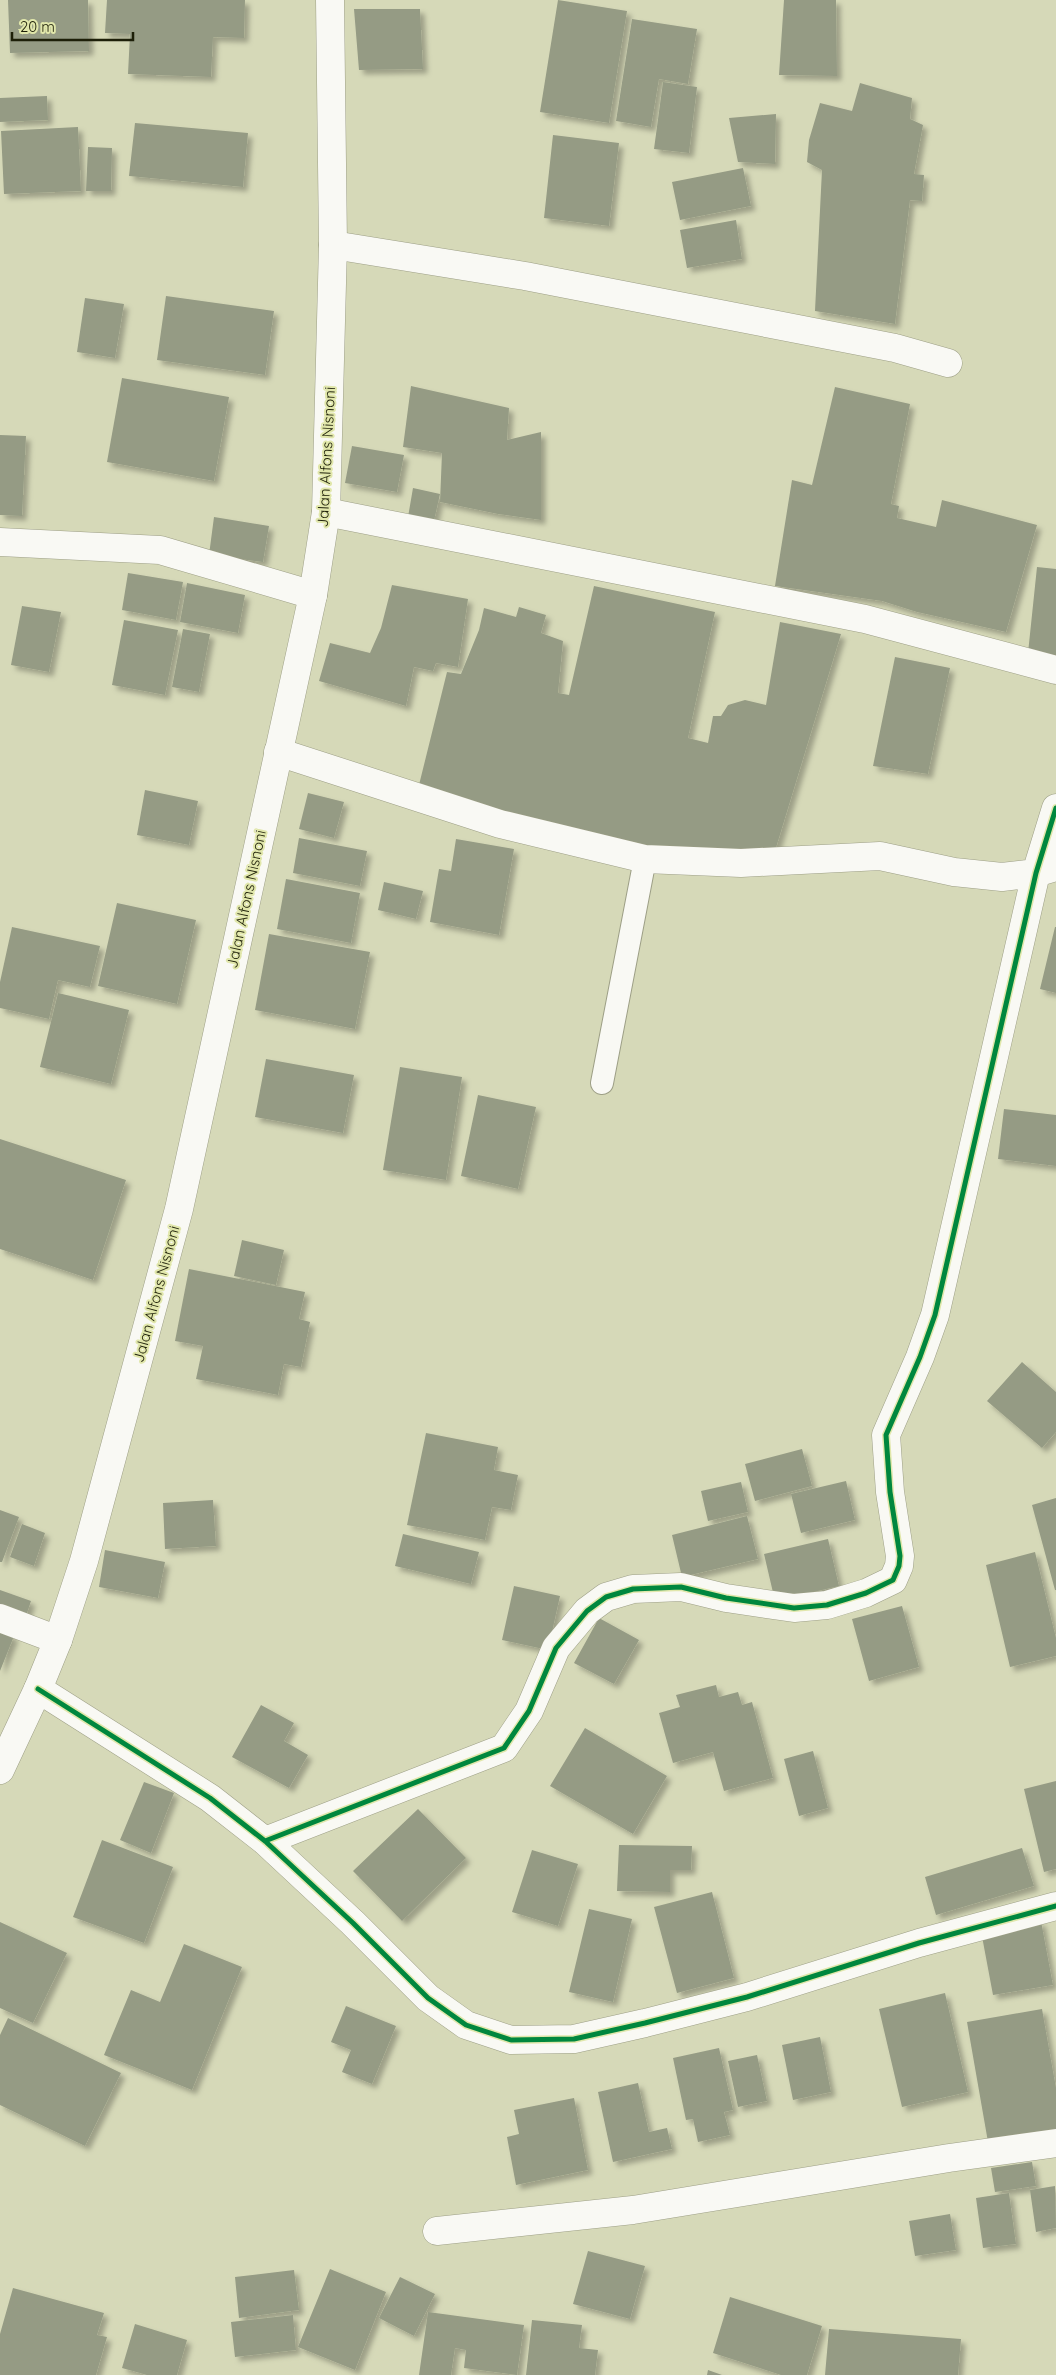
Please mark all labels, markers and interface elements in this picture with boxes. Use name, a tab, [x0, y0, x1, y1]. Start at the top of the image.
scale bar	[12, 10, 134, 42]
text: 20 m	[20, 17, 55, 36]
street label: Jalan Alfons Nisnoni	[313, 386, 339, 528]
street label: Jalan Alfons Nisnoni	[222, 828, 270, 970]
street label: Jalan Alfons Nisnoni	[129, 1224, 183, 1364]

